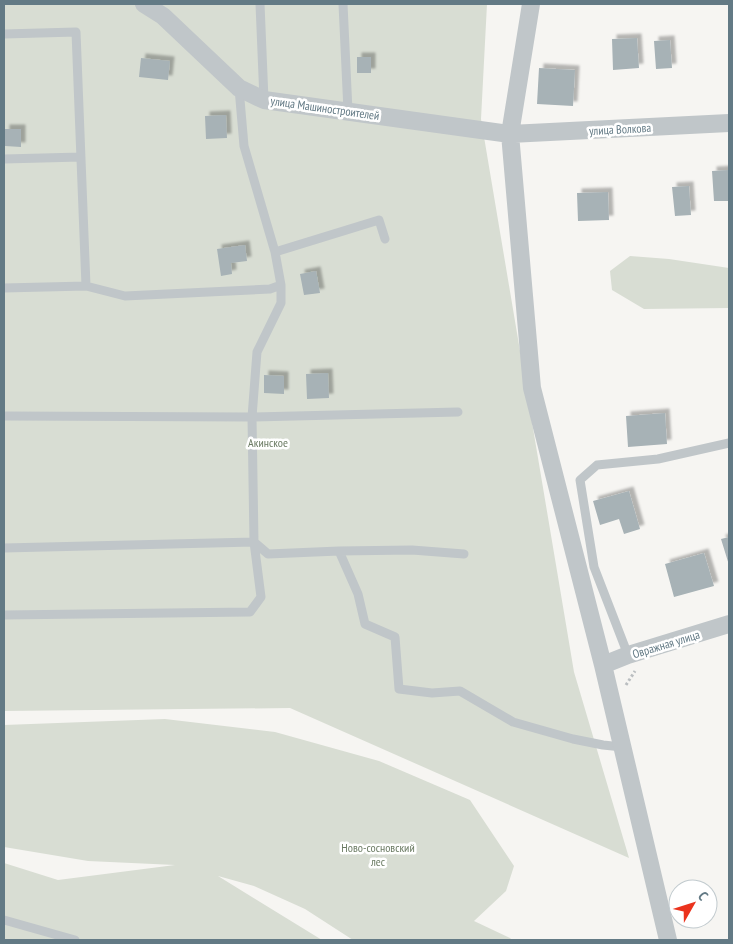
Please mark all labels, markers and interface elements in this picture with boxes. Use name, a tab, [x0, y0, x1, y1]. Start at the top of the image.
street label: улица Машиностроителей	[270, 93, 380, 123]
street label: улица Волкова	[589, 120, 652, 138]
park label: Акинское	[248, 435, 288, 450]
street label: Овражная улица	[631, 627, 702, 661]
park label: Ново-сосновский лес	[341, 840, 415, 869]
north arrow	[668, 879, 718, 929]
text: С	[694, 888, 712, 904]

